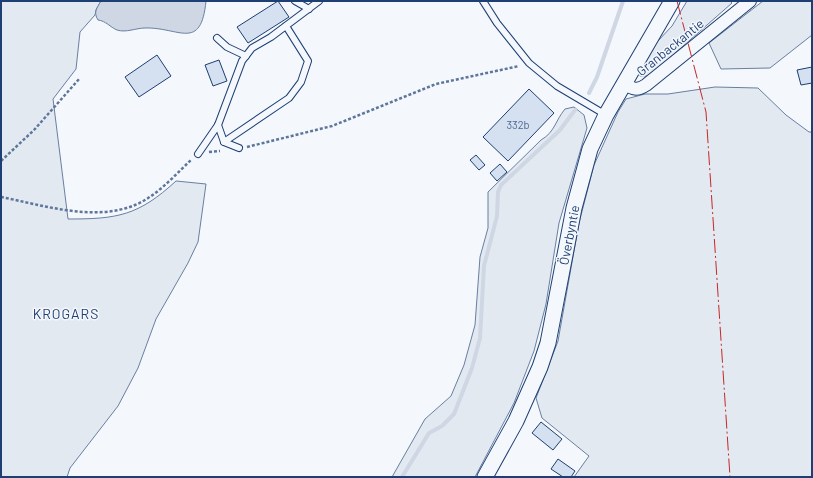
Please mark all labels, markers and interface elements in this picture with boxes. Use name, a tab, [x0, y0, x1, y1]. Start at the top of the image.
street label: Granbackantie	[633, 15, 707, 79]
house number: 332b	[506, 118, 530, 131]
street label: Överbyntie	[555, 204, 583, 266]
district label: KROGARS	[33, 305, 99, 322]

